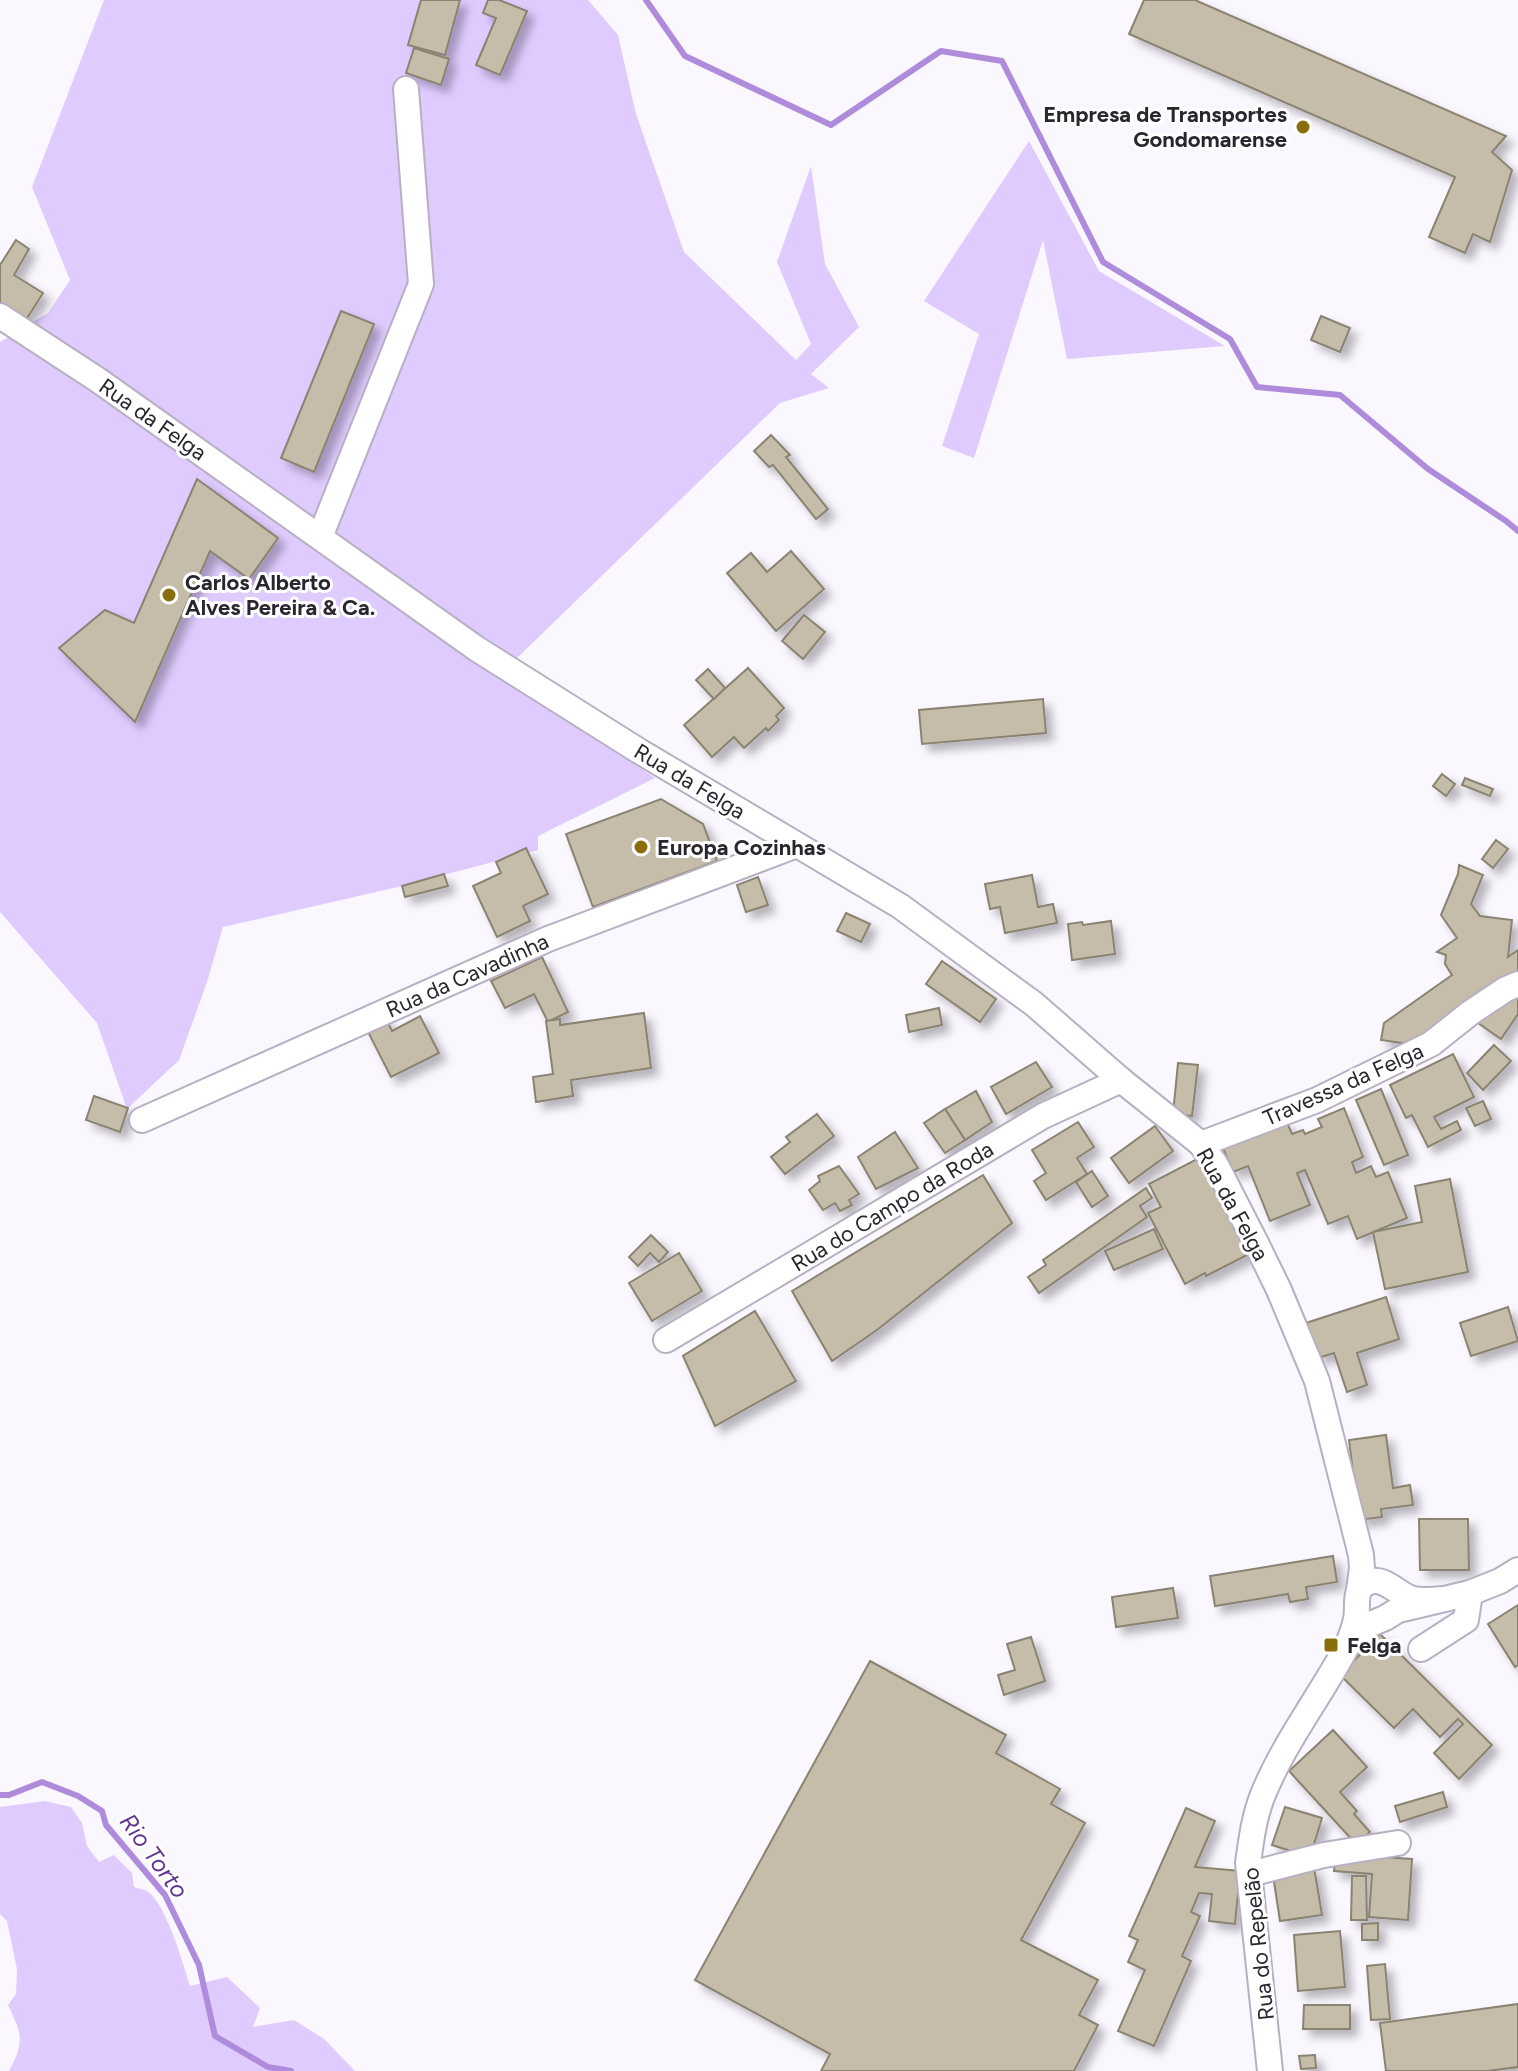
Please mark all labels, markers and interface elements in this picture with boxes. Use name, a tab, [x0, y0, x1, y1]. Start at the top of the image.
place label: Empresa de Transportes Gondomarense	[1043, 101, 1287, 153]
marker: Empresa de Transportes Gondomarense	[1294, 118, 1312, 136]
street label: Rua da Felga	[94, 372, 212, 466]
place label: Carlos Alberto Alves Pereira & Ca.	[185, 569, 375, 621]
marker: Carlos Alberto Alves Pereira & Ca.	[160, 586, 178, 604]
street label: Rua da Felga	[629, 738, 750, 825]
place label: Europa Cozinhas	[657, 834, 826, 861]
marker: Europa Cozinhas	[632, 838, 650, 856]
street label: Rua da Cavadinha	[382, 927, 553, 1023]
street label: Travessa da Felga	[1259, 1037, 1427, 1132]
street label: Rua do Campo da Roda	[786, 1135, 998, 1277]
street label: Rua da Felga	[1190, 1143, 1275, 1265]
place label: Felga	[1347, 1632, 1402, 1659]
marker: Felga	[1322, 1636, 1340, 1654]
water label: Rio Torto	[114, 1808, 195, 1904]
street label: Rua do Repelão	[1237, 1866, 1280, 2022]

